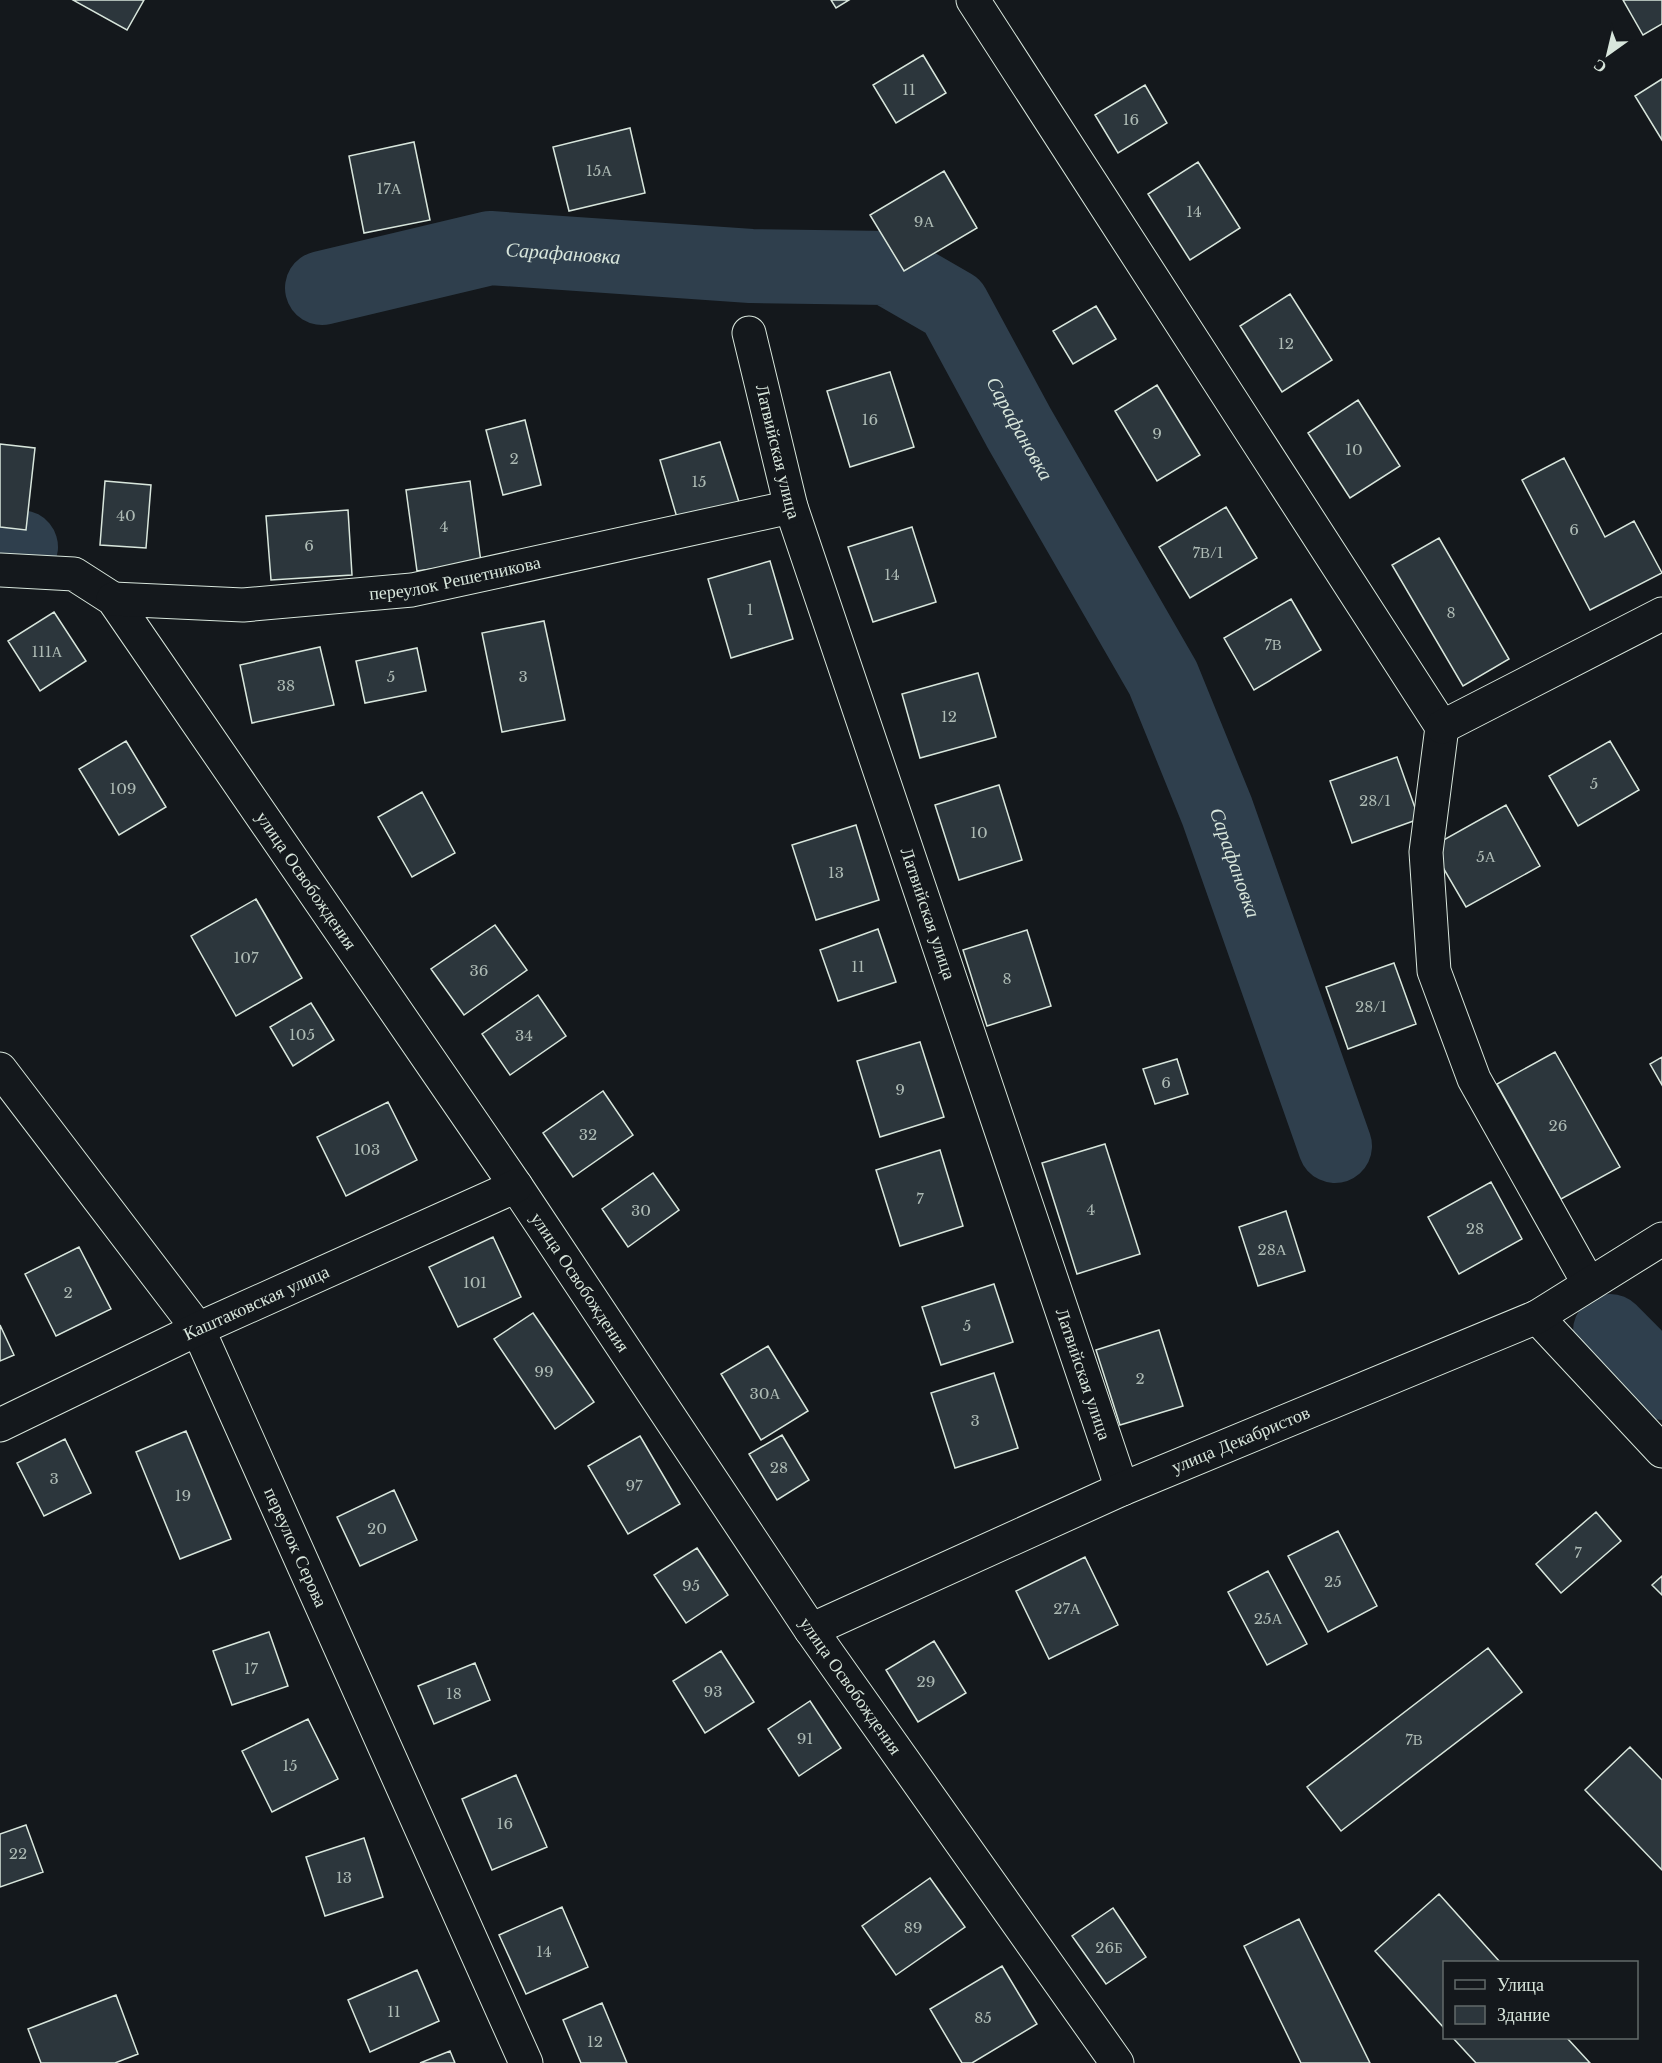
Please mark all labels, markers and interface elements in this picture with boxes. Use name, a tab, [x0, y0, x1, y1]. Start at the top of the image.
north arrow	[1578, 24, 1638, 84]
text: С	[1589, 55, 1610, 78]
house number: 11	[902, 80, 916, 99]
house number: 16	[1123, 110, 1139, 129]
house number: 15А	[586, 161, 612, 180]
house number: 17А	[376, 179, 402, 198]
house number: 14	[1186, 202, 1202, 221]
house number: 9А	[914, 212, 934, 231]
water label: Сарафановка	[505, 237, 621, 269]
house number: 12	[1278, 334, 1294, 353]
water label: Сарафановка	[981, 372, 1059, 485]
street label: Латвийская улица	[751, 382, 805, 522]
house number: 16	[862, 410, 878, 429]
house number: 9	[1152, 424, 1162, 443]
house number: 10	[1345, 440, 1363, 459]
house number: 2	[509, 449, 519, 468]
house number: 15	[691, 472, 707, 491]
house number: 40	[116, 506, 136, 525]
house number: 4	[440, 517, 448, 536]
house number: 6	[1569, 520, 1579, 539]
house number: 6	[304, 536, 314, 555]
house number: 7В/1	[1192, 543, 1224, 562]
street label: переулок Решетникова	[368, 551, 543, 605]
house number: 14	[884, 565, 900, 584]
house number: 1	[747, 600, 753, 619]
house number: 8	[1446, 603, 1456, 622]
house number: 7В	[1264, 635, 1282, 654]
house number: 111А	[32, 642, 63, 661]
house number: 5	[387, 667, 395, 686]
house number: 3	[518, 667, 528, 686]
house number: 38	[277, 676, 295, 695]
house number: 12	[941, 707, 957, 726]
house number: 5	[1590, 774, 1598, 793]
house number: 109	[109, 779, 137, 798]
house number: 28/1	[1359, 791, 1391, 810]
water label: Сарафановка	[1205, 804, 1266, 921]
street label: улица Освобождения	[251, 807, 362, 954]
house number: 10	[970, 823, 988, 842]
street label: Латвийская улица	[896, 845, 960, 982]
house number: 5А	[1476, 847, 1496, 866]
house number: 13	[828, 863, 844, 882]
house number: 107	[234, 948, 259, 967]
house number: 11	[851, 957, 865, 976]
house number: 36	[470, 961, 488, 980]
house number: 8	[1002, 969, 1012, 988]
house number: 28/1	[1355, 997, 1387, 1016]
house number: 105	[289, 1025, 315, 1044]
house number: 34	[515, 1026, 533, 1045]
house number: 6	[1161, 1073, 1171, 1092]
house number: 9	[895, 1080, 905, 1099]
house number: 26	[1549, 1116, 1567, 1135]
house number: 32	[579, 1125, 597, 1144]
house number: 103	[354, 1140, 380, 1159]
house number: 7	[916, 1189, 924, 1208]
house number: 4	[1087, 1200, 1095, 1219]
house number: 30	[631, 1201, 651, 1220]
street label: улица Освобождения	[526, 1208, 634, 1356]
house number: 28	[1466, 1219, 1484, 1238]
house number: 28А	[1257, 1240, 1287, 1259]
street label: Каштаковская улица	[180, 1260, 333, 1345]
house number: 101	[463, 1273, 487, 1292]
house number: 2	[63, 1283, 73, 1302]
street label: Латвийская улица	[1051, 1305, 1116, 1443]
house number: 5	[963, 1316, 971, 1335]
house number: 99	[534, 1362, 554, 1381]
house number: 2	[1135, 1369, 1145, 1388]
house number: 30А	[750, 1384, 781, 1403]
street label: улица Декабристов	[1168, 1401, 1313, 1478]
house number: 3	[970, 1411, 980, 1430]
house number: 28	[770, 1458, 788, 1477]
house number: 3	[49, 1469, 59, 1488]
house number: 97	[625, 1476, 643, 1495]
street label: переулок Серова	[259, 1484, 332, 1611]
house number: 19	[175, 1486, 191, 1505]
house number: 20	[367, 1519, 387, 1538]
house number: 7	[1574, 1543, 1582, 1562]
house number: 25	[1324, 1572, 1342, 1591]
house number: 95	[682, 1576, 700, 1595]
house number: 27А	[1053, 1599, 1081, 1618]
house number: 25А	[1254, 1609, 1282, 1628]
street label: улица Освобождения	[795, 1613, 907, 1759]
house number: 17	[244, 1659, 259, 1678]
house number: 29	[917, 1672, 935, 1691]
house number: 93	[704, 1682, 722, 1701]
house number: 18	[446, 1684, 462, 1703]
house number: 91	[797, 1729, 813, 1748]
house number: 7В	[1405, 1730, 1423, 1749]
house number: 15	[282, 1756, 298, 1775]
house number: 16	[497, 1814, 513, 1833]
house number: 22	[9, 1844, 27, 1863]
house number: 13	[336, 1868, 352, 1887]
house number: 89	[904, 1918, 922, 1937]
house number: 26Б	[1095, 1938, 1123, 1957]
house number: 14	[536, 1942, 552, 1961]
legend	[1443, 1961, 1638, 2039]
text: Улица	[1497, 1974, 1544, 1996]
house number: 11	[387, 2002, 401, 2021]
text: Здание	[1497, 2004, 1550, 2026]
house number: 85	[974, 2008, 992, 2027]
house number: 12	[587, 2032, 603, 2051]

